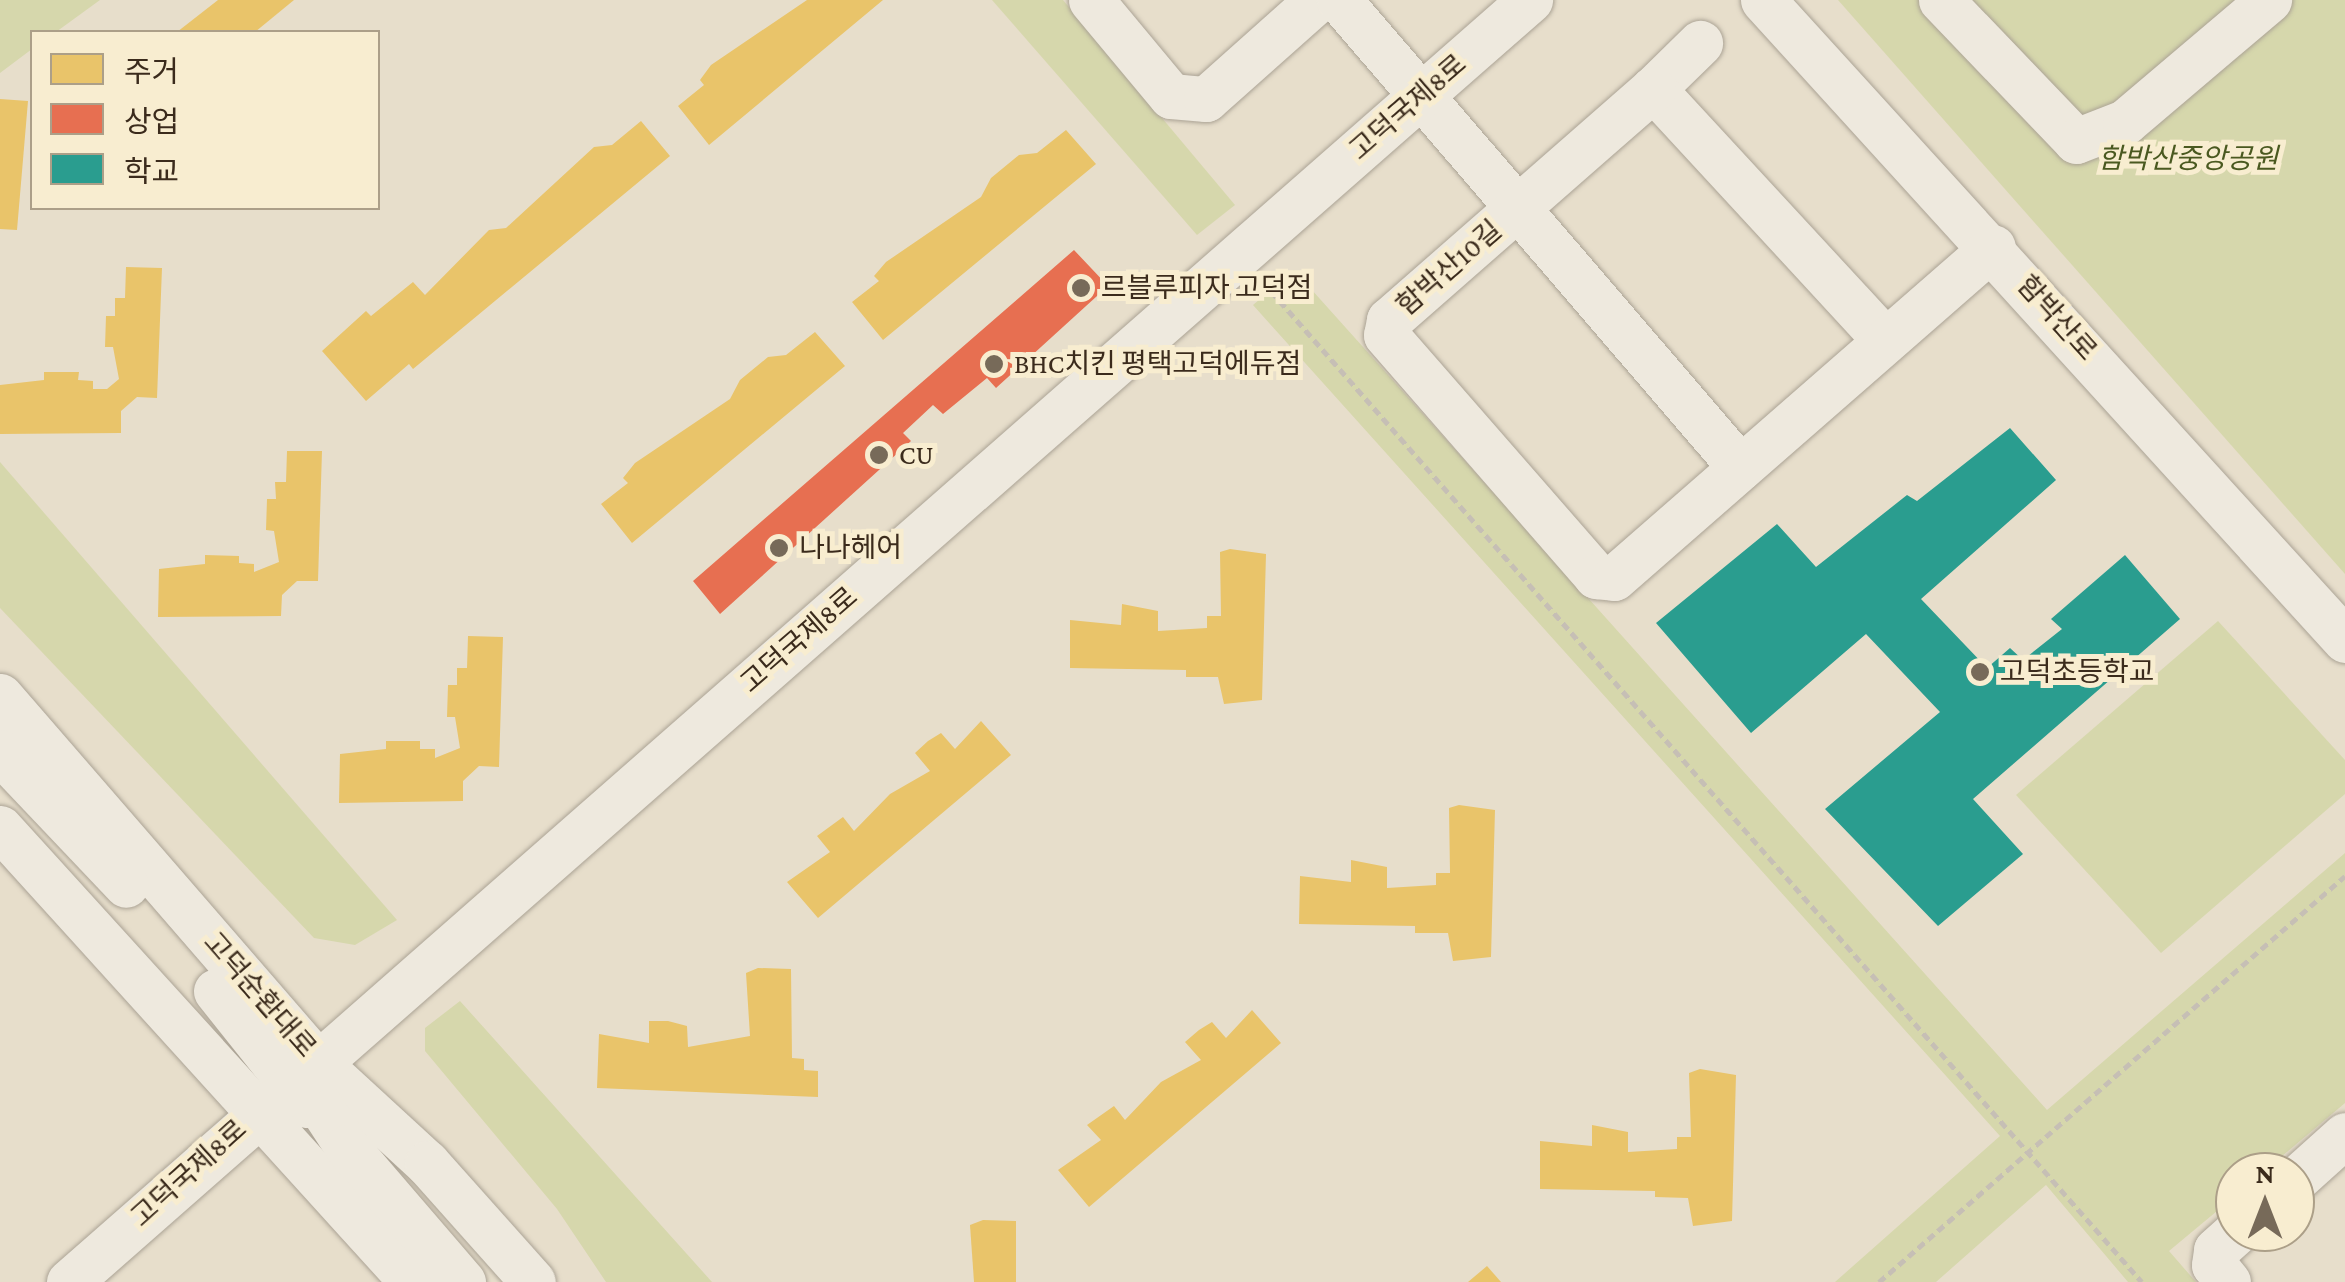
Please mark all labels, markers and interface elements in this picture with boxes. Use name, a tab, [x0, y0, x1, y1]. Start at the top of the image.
legend	[30, 30, 380, 210]
street label: 고덕국제8로	[1343, 47, 1473, 167]
text: 주거	[124, 55, 179, 88]
text: 상업	[124, 105, 179, 138]
park label: 함박산중앙공원	[2098, 142, 2278, 176]
text: 학교	[124, 155, 179, 188]
street label: 함박산10길	[1390, 213, 1508, 323]
street label: 함박산로	[2010, 268, 2104, 368]
place label: 르블루피자 고덕점	[1101, 271, 1312, 305]
marker: 르블루피자 고덕점	[1070, 277, 1092, 299]
place label: BHC치킨 평택고덕에듀점	[1014, 347, 1301, 381]
marker: BHC치킨 평택고덕에듀점	[983, 353, 1005, 375]
place label: CU	[899, 438, 934, 472]
marker: CU	[868, 444, 890, 466]
place label: 나나헤어	[799, 531, 902, 565]
marker: 나나헤어	[768, 537, 790, 559]
street label: 고덕국제8로	[734, 580, 864, 700]
place label: 고덕초등학교	[2000, 655, 2155, 689]
marker: 고덕초등학교	[1969, 661, 1991, 683]
street label: 고덕순환대로	[197, 926, 323, 1064]
street label: 고덕국제8로	[124, 1112, 254, 1234]
north arrow	[2215, 1152, 2315, 1252]
text: N	[2255, 1158, 2275, 1189]

